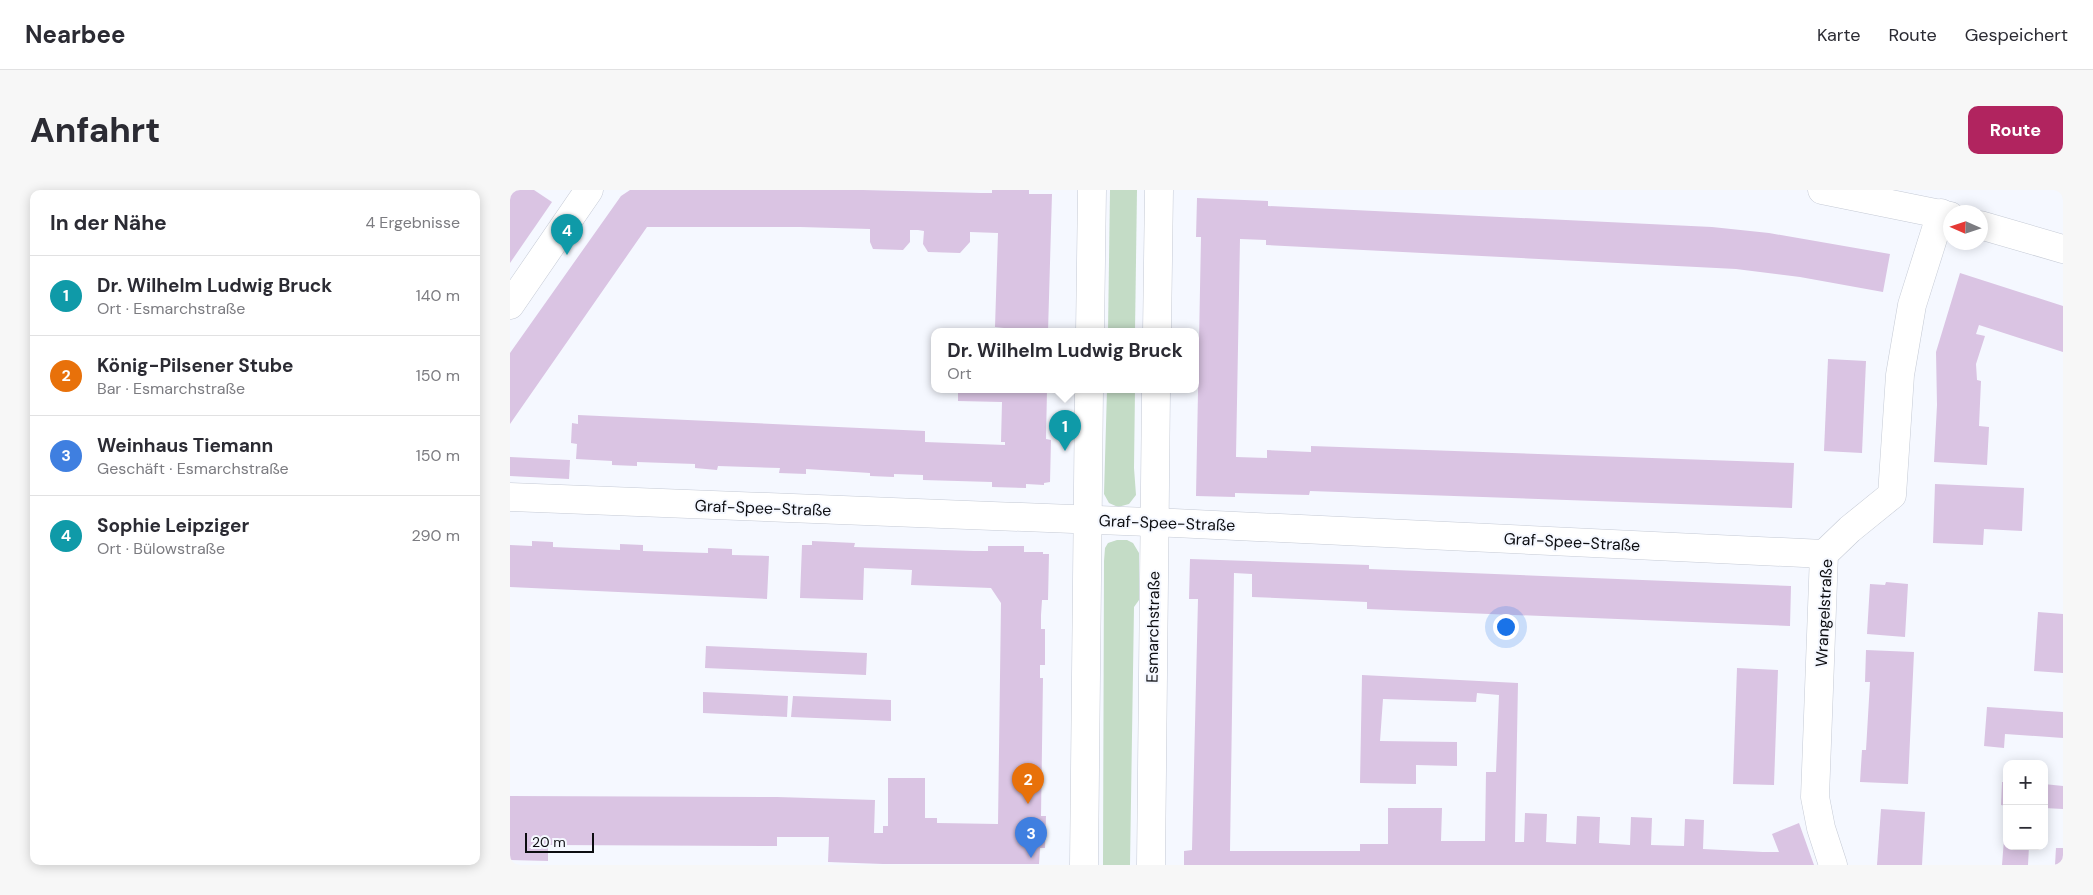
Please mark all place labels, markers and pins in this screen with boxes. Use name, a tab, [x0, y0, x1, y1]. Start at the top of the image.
pin: 4	[551, 214, 583, 255]
pin: 1	[1049, 410, 1081, 451]
pin: 2	[1012, 763, 1044, 804]
pin: 3	[1015, 817, 1047, 858]

